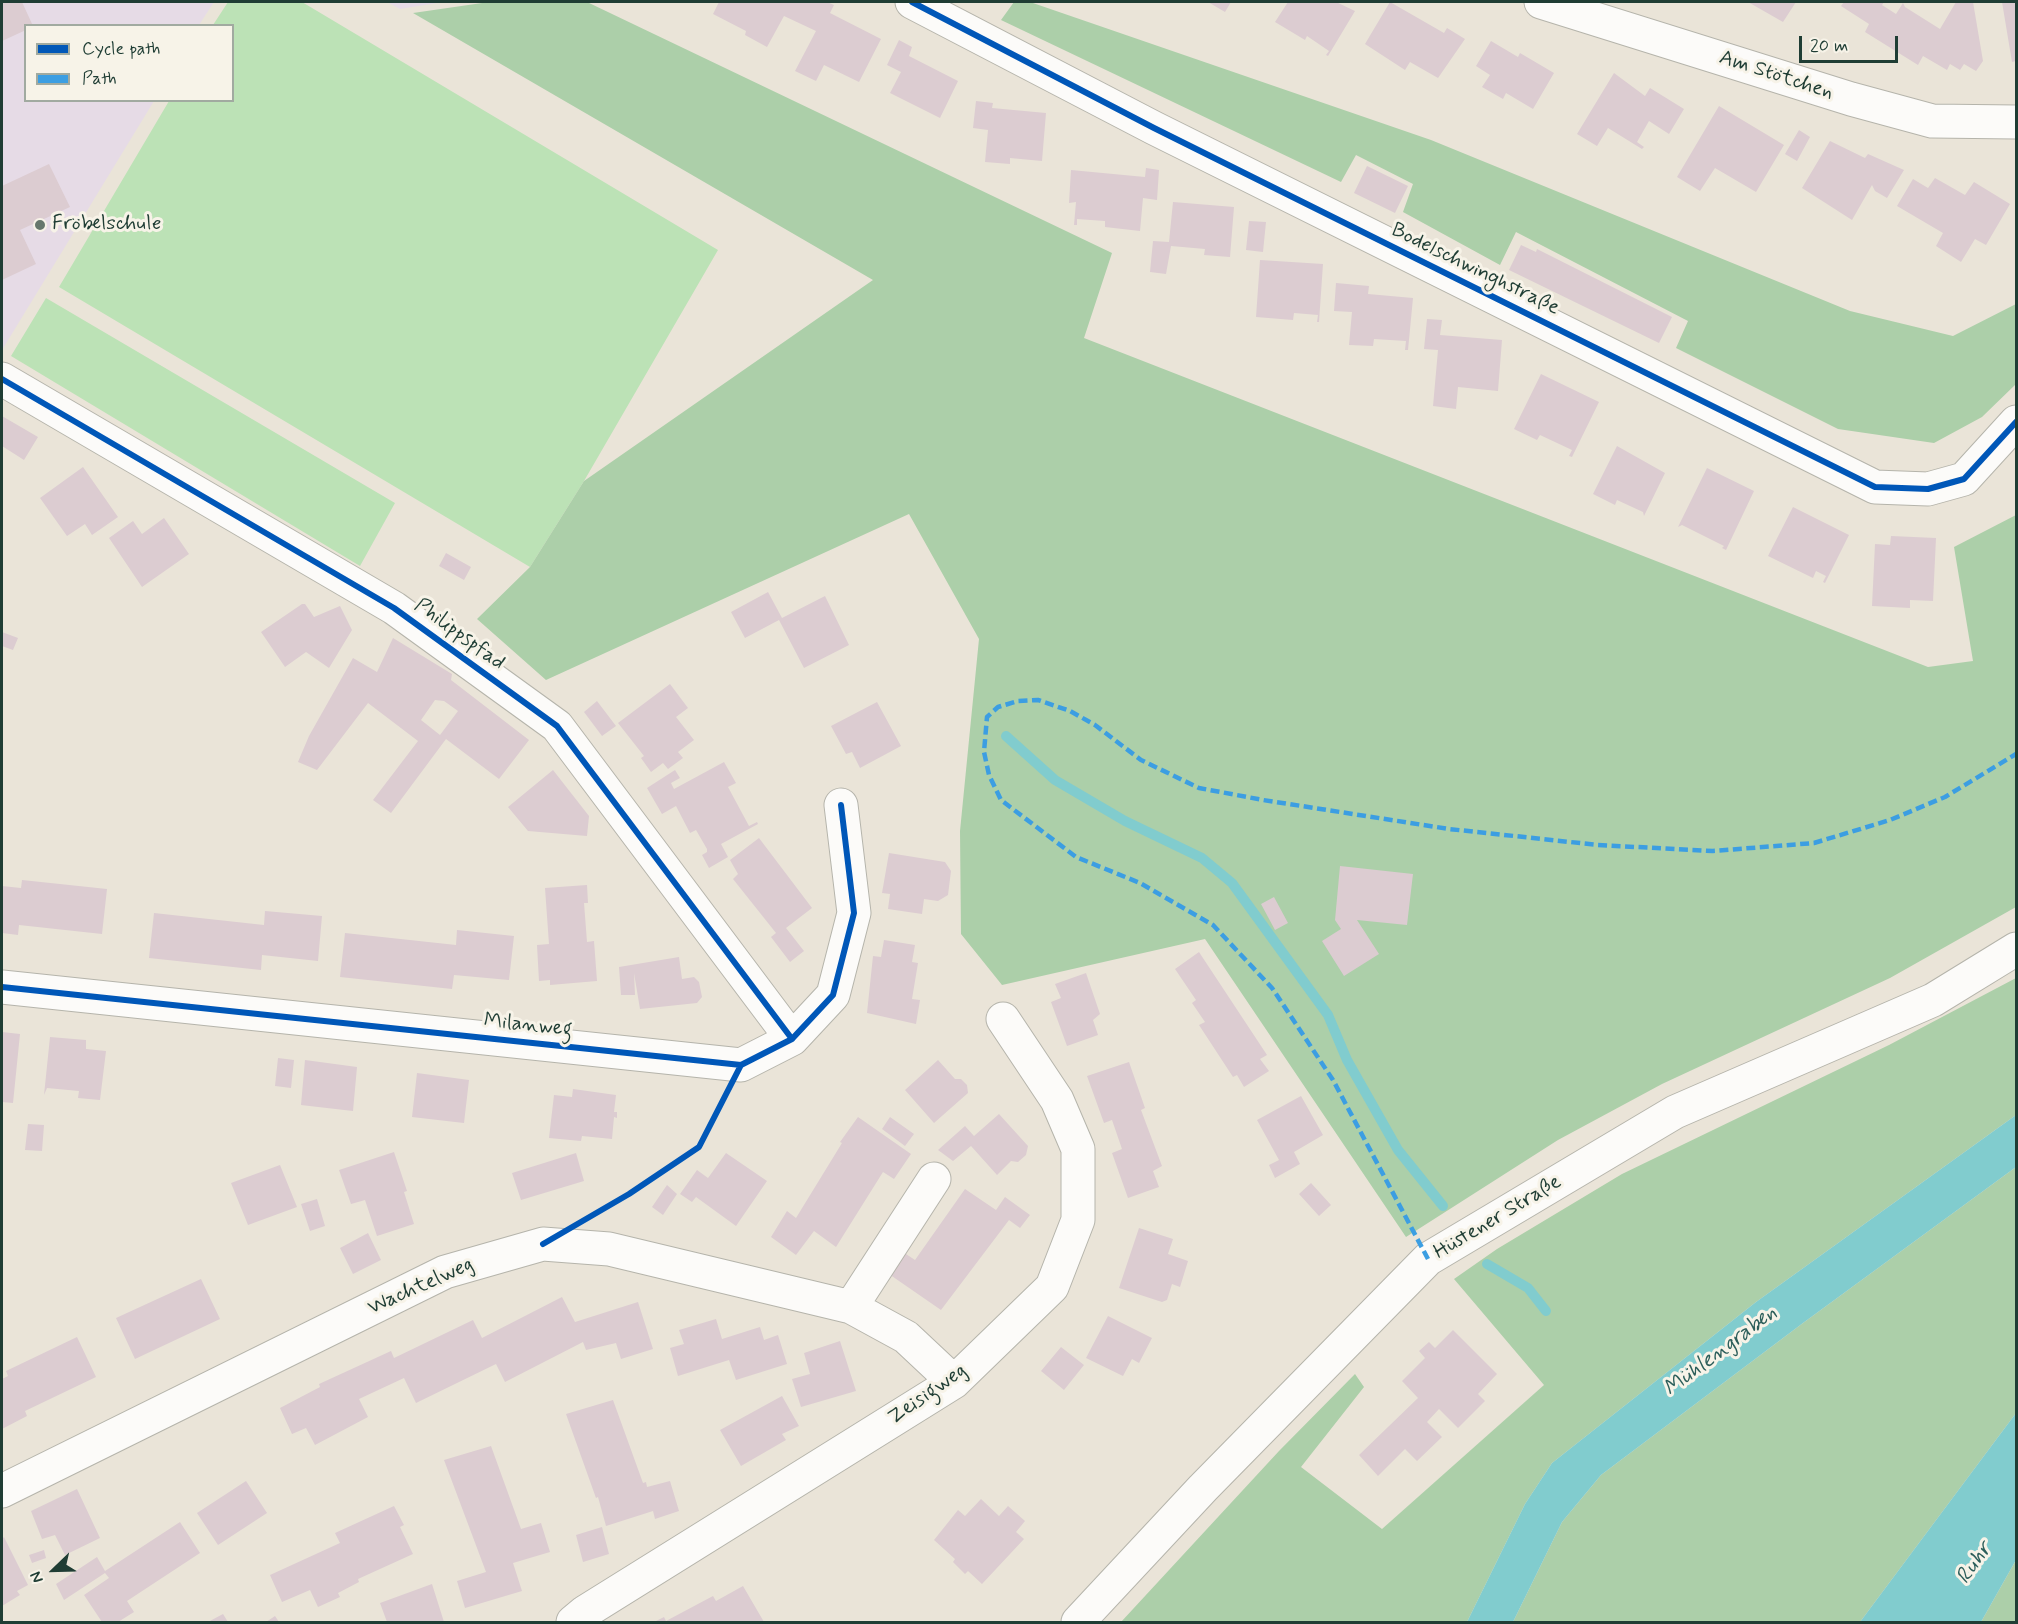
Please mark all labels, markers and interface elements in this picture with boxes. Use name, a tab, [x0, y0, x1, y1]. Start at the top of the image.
legend	[24, 24, 234, 102]
scale bar	[1802, 24, 1901, 62]
text: 20 m	[1810, 34, 1848, 58]
text: Cycle path	[82, 37, 160, 61]
street label: Am Stötchen	[1716, 46, 1836, 106]
text: Path	[82, 67, 117, 91]
place label: Fröbelschule	[52, 212, 162, 238]
marker: Fröbelschule	[33, 218, 47, 232]
street label: Bodelschwinghstraße	[1387, 218, 1563, 322]
street label: Philippspfad	[409, 594, 509, 676]
street label: Milanweg	[482, 1009, 574, 1043]
street label: Hüstener Straße	[1430, 1170, 1566, 1266]
street label: Wachtelweg	[364, 1253, 478, 1321]
water label: Mühlengraben	[1659, 1301, 1783, 1403]
street label: Zeisigweg	[884, 1359, 972, 1431]
water label: Ruhr	[1951, 1538, 1999, 1590]
north arrow	[24, 1540, 84, 1600]
text: N	[25, 1568, 49, 1586]

